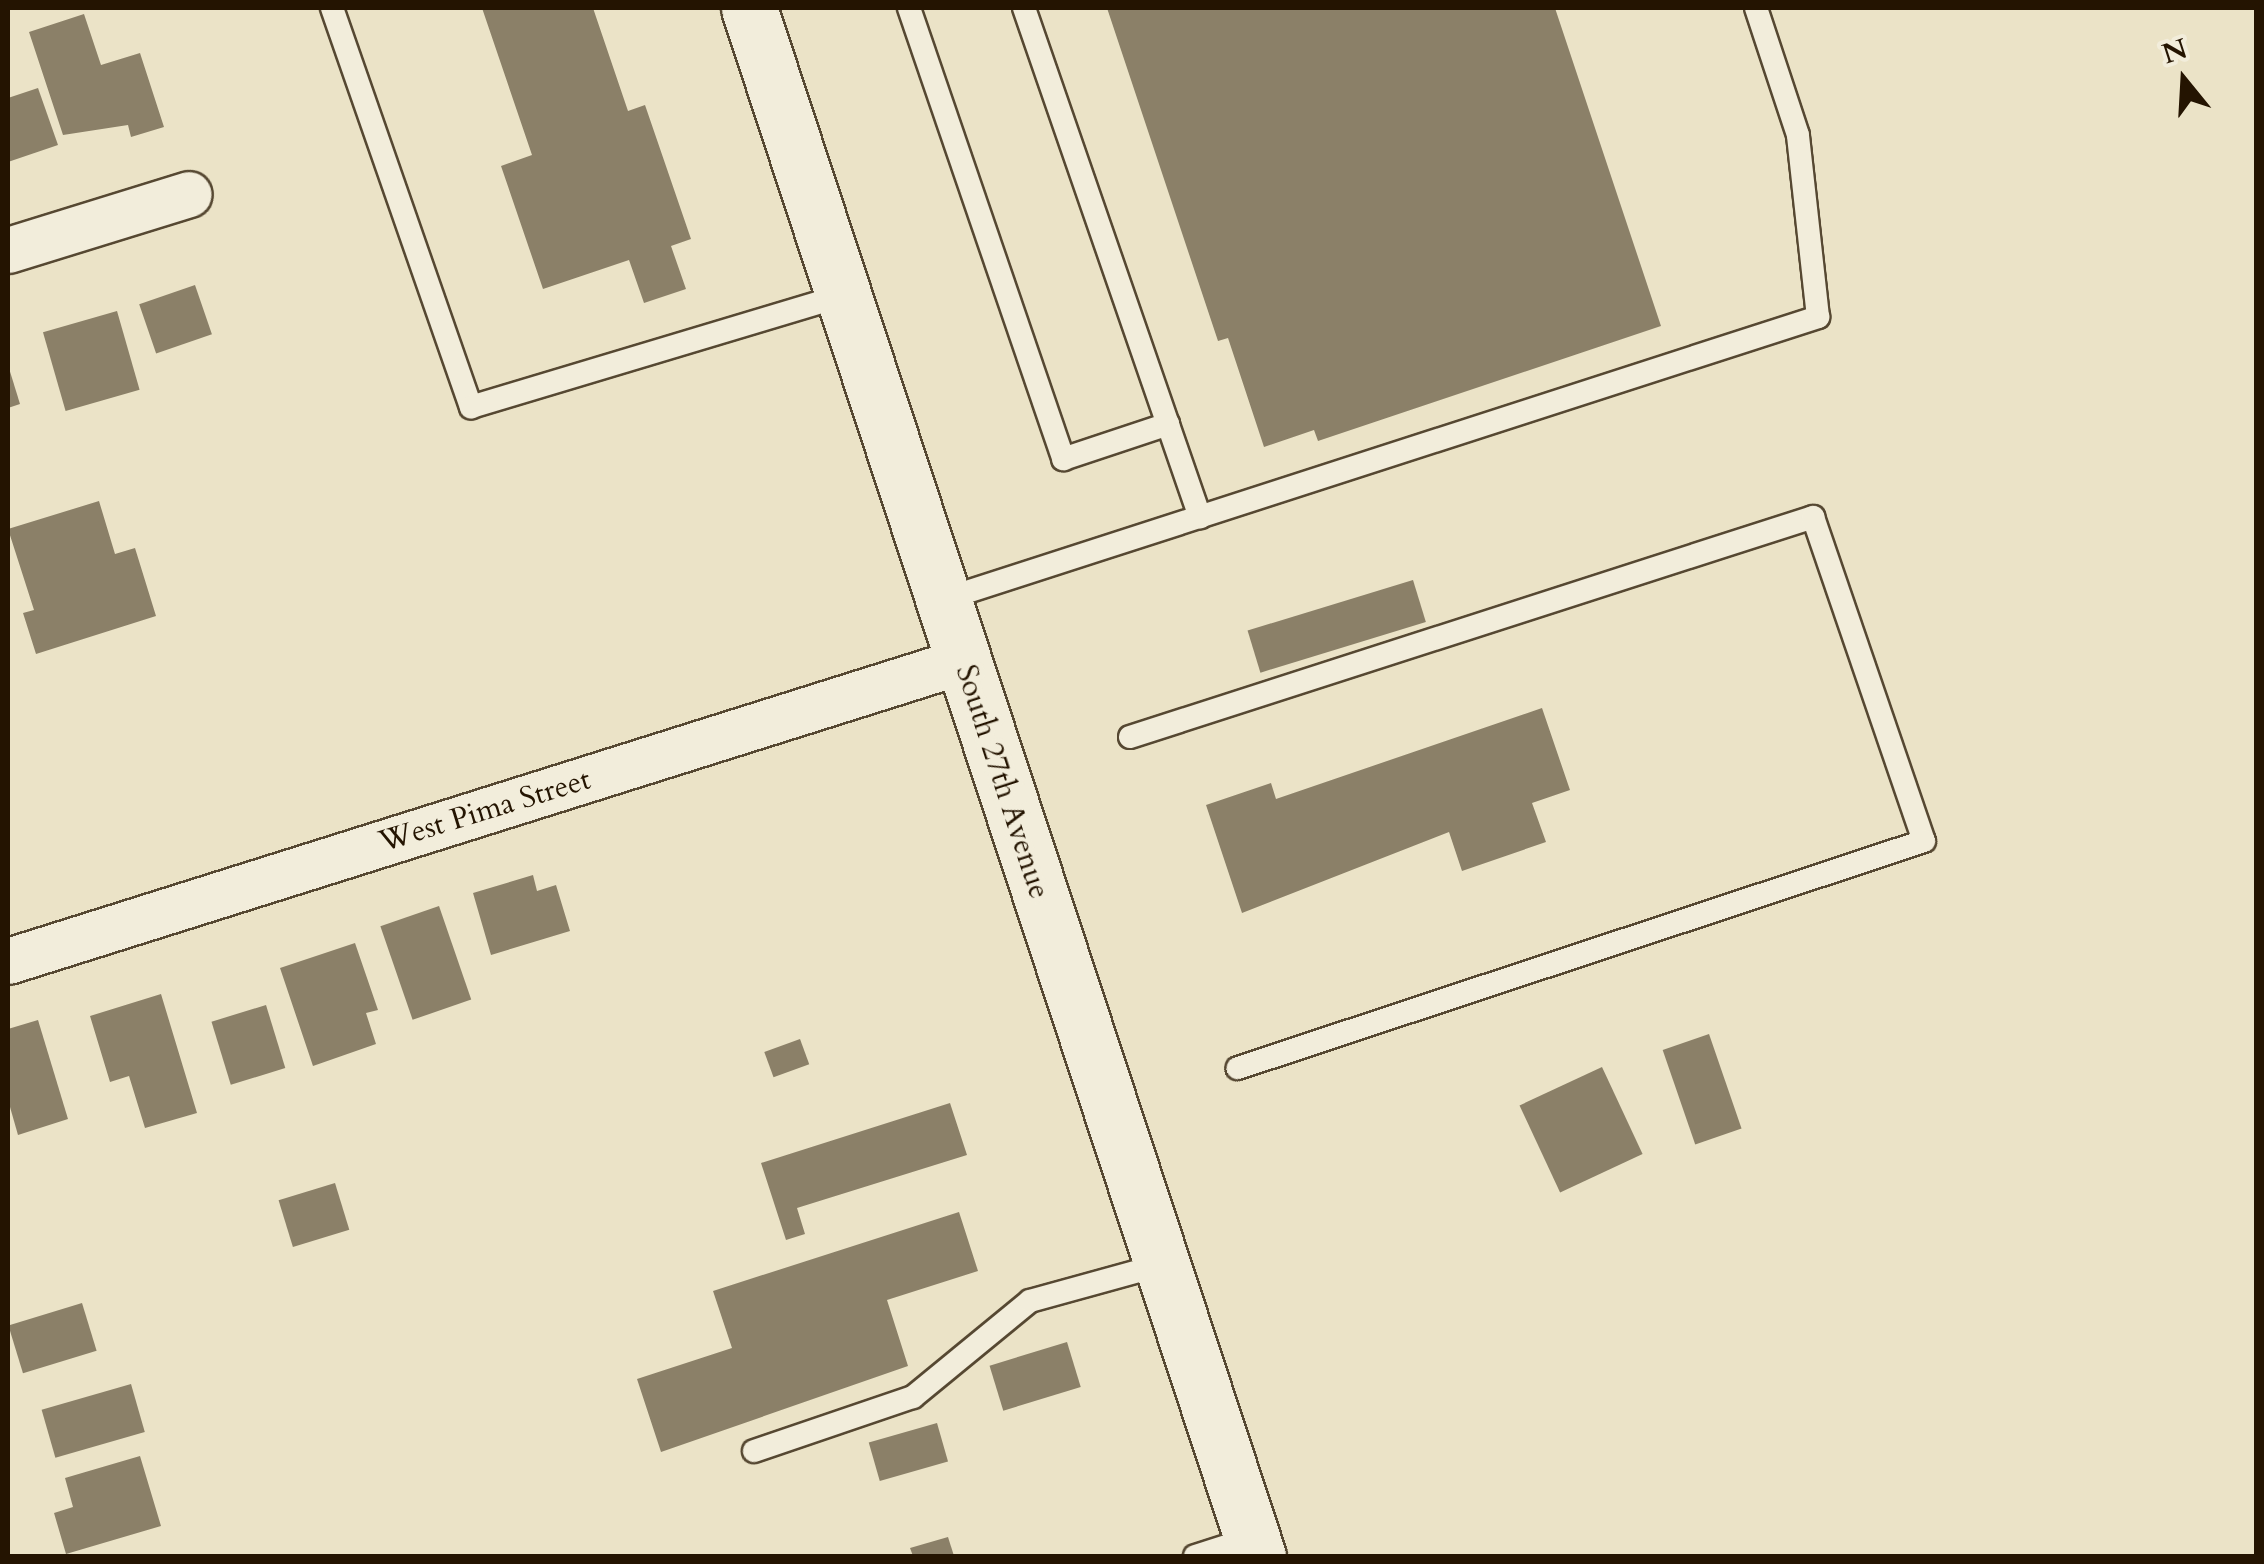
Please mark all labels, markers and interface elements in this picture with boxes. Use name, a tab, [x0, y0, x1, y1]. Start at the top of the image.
north arrow	[2134, 30, 2234, 130]
text: N	[2157, 30, 2192, 73]
street label: South 27th Avenue	[947, 661, 1057, 903]
street label: West Pima Street	[375, 762, 595, 860]

